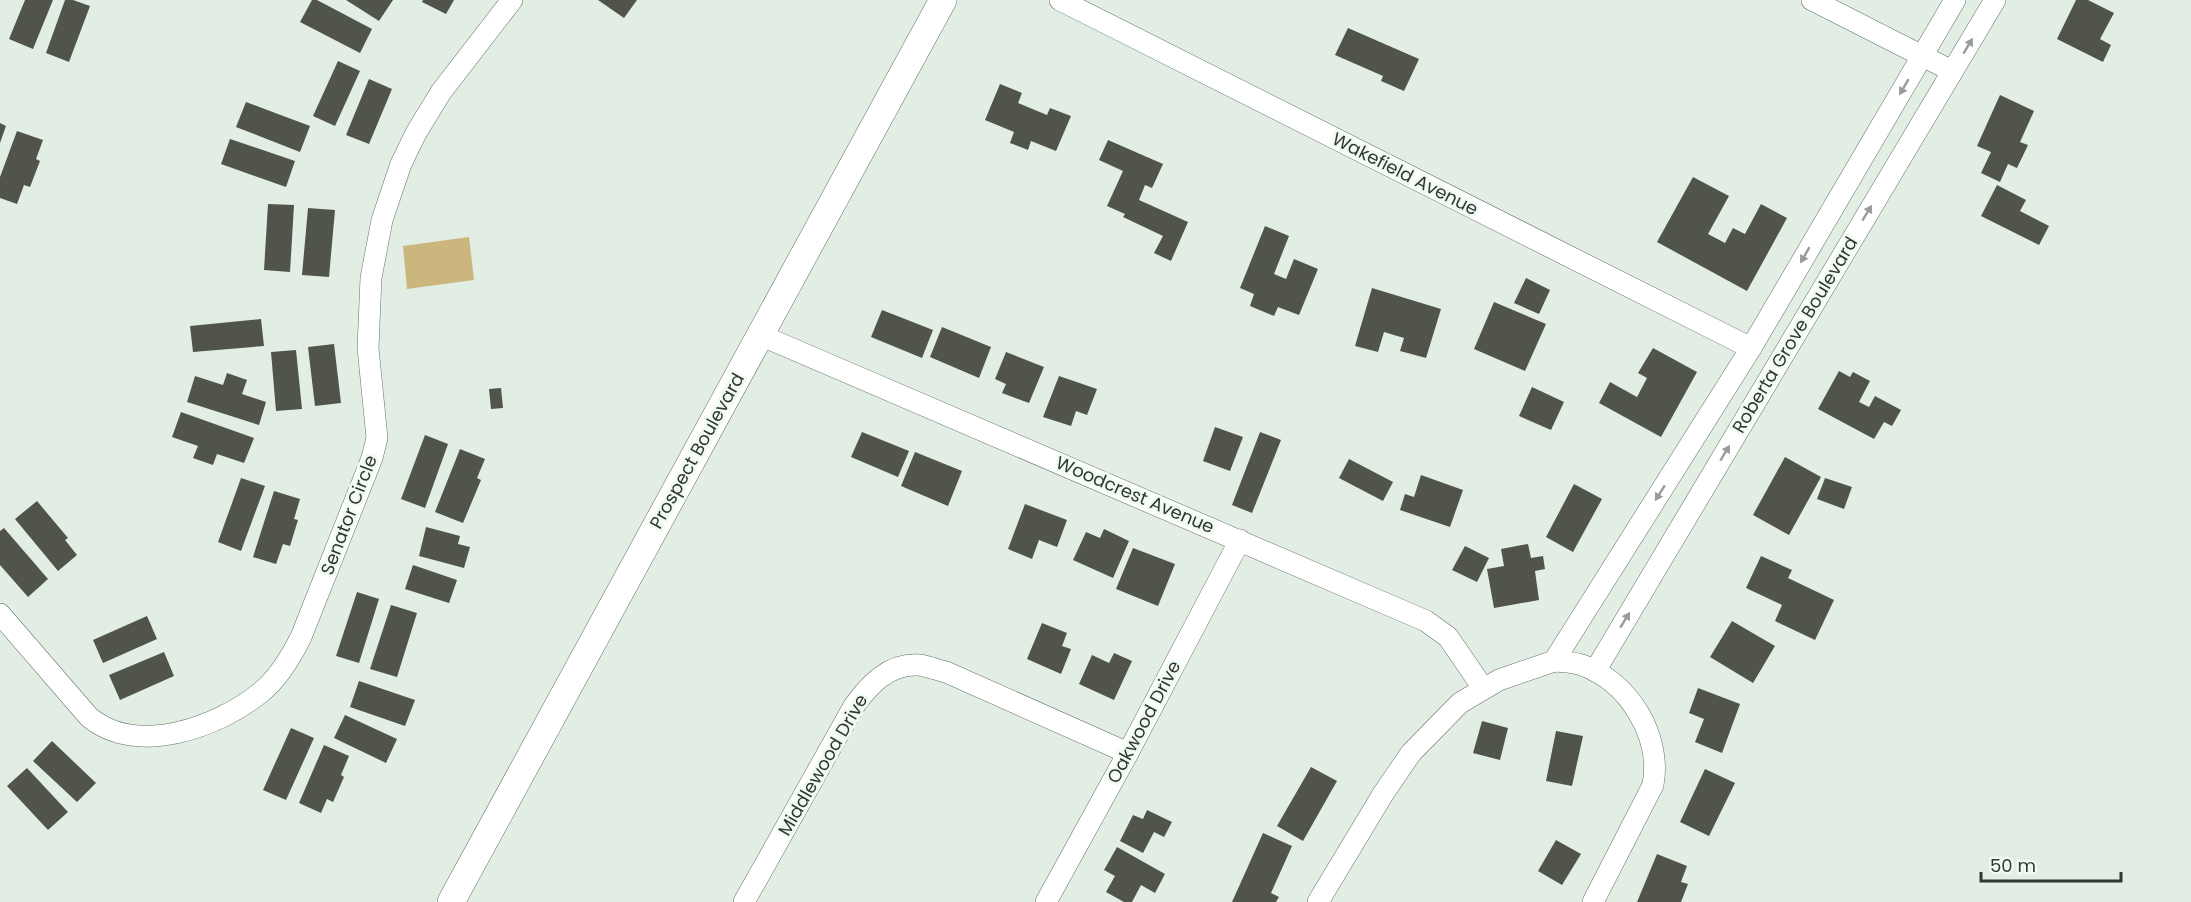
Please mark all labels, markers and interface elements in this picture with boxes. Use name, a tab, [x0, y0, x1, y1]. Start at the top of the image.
one-way arrow	[1962, 38, 1973, 54]
one-way arrow	[1899, 78, 1909, 95]
street label: Wakefield Avenue	[1328, 126, 1482, 221]
one-way arrow	[1862, 205, 1873, 221]
street label: Roberta Grove Boulevard	[1726, 232, 1863, 438]
one-way arrow	[1800, 247, 1811, 263]
street label: Prospect Boulevard	[643, 368, 750, 533]
one-way arrow	[1719, 445, 1730, 461]
street label: Woodcrest Avenue	[1052, 450, 1218, 539]
street label: Senator Circle	[314, 451, 383, 578]
one-way arrow	[1655, 485, 1666, 501]
one-way arrow	[1619, 612, 1630, 628]
street label: Oakwood Drive	[1101, 656, 1186, 787]
street label: Middlewood Drive	[772, 689, 873, 840]
scale bar	[1981, 845, 2120, 883]
text: 50 m	[1990, 853, 2036, 878]

